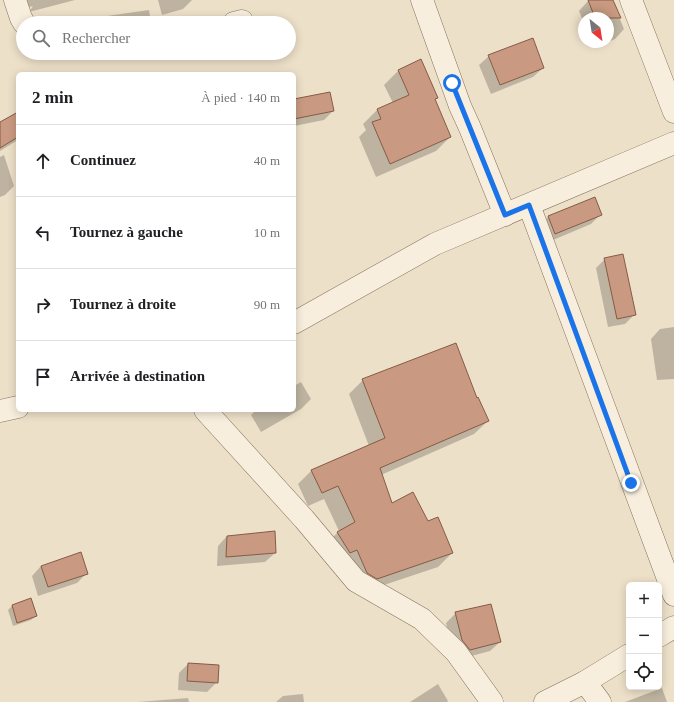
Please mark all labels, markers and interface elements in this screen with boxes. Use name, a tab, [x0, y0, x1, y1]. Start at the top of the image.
north arrow	[578, 12, 614, 48]
search box	[16, 16, 296, 60]
icon: search	[30, 27, 52, 49]
text: Rechercher	[62, 30, 130, 46]
route start	[443, 74, 461, 92]
text: 2 min	[32, 88, 73, 107]
text: À pied · 140 m	[201, 90, 280, 105]
icon: ahead	[32, 150, 54, 172]
text: Continuez	[70, 152, 136, 168]
text: 40 m	[254, 153, 280, 168]
icon: left	[32, 222, 54, 244]
text: Tournez à gauche	[70, 224, 183, 240]
text: 10 m	[254, 225, 280, 240]
icon: right	[32, 294, 54, 316]
text: Tournez à droite	[70, 296, 176, 312]
text: 90 m	[254, 297, 280, 312]
icon: arrive	[32, 366, 54, 388]
text: Arrivée à destination	[70, 368, 205, 384]
route end	[622, 474, 640, 492]
map controls	[626, 582, 662, 690]
button: +	[626, 582, 662, 618]
button: −	[626, 618, 662, 654]
button: locate	[626, 654, 662, 690]

